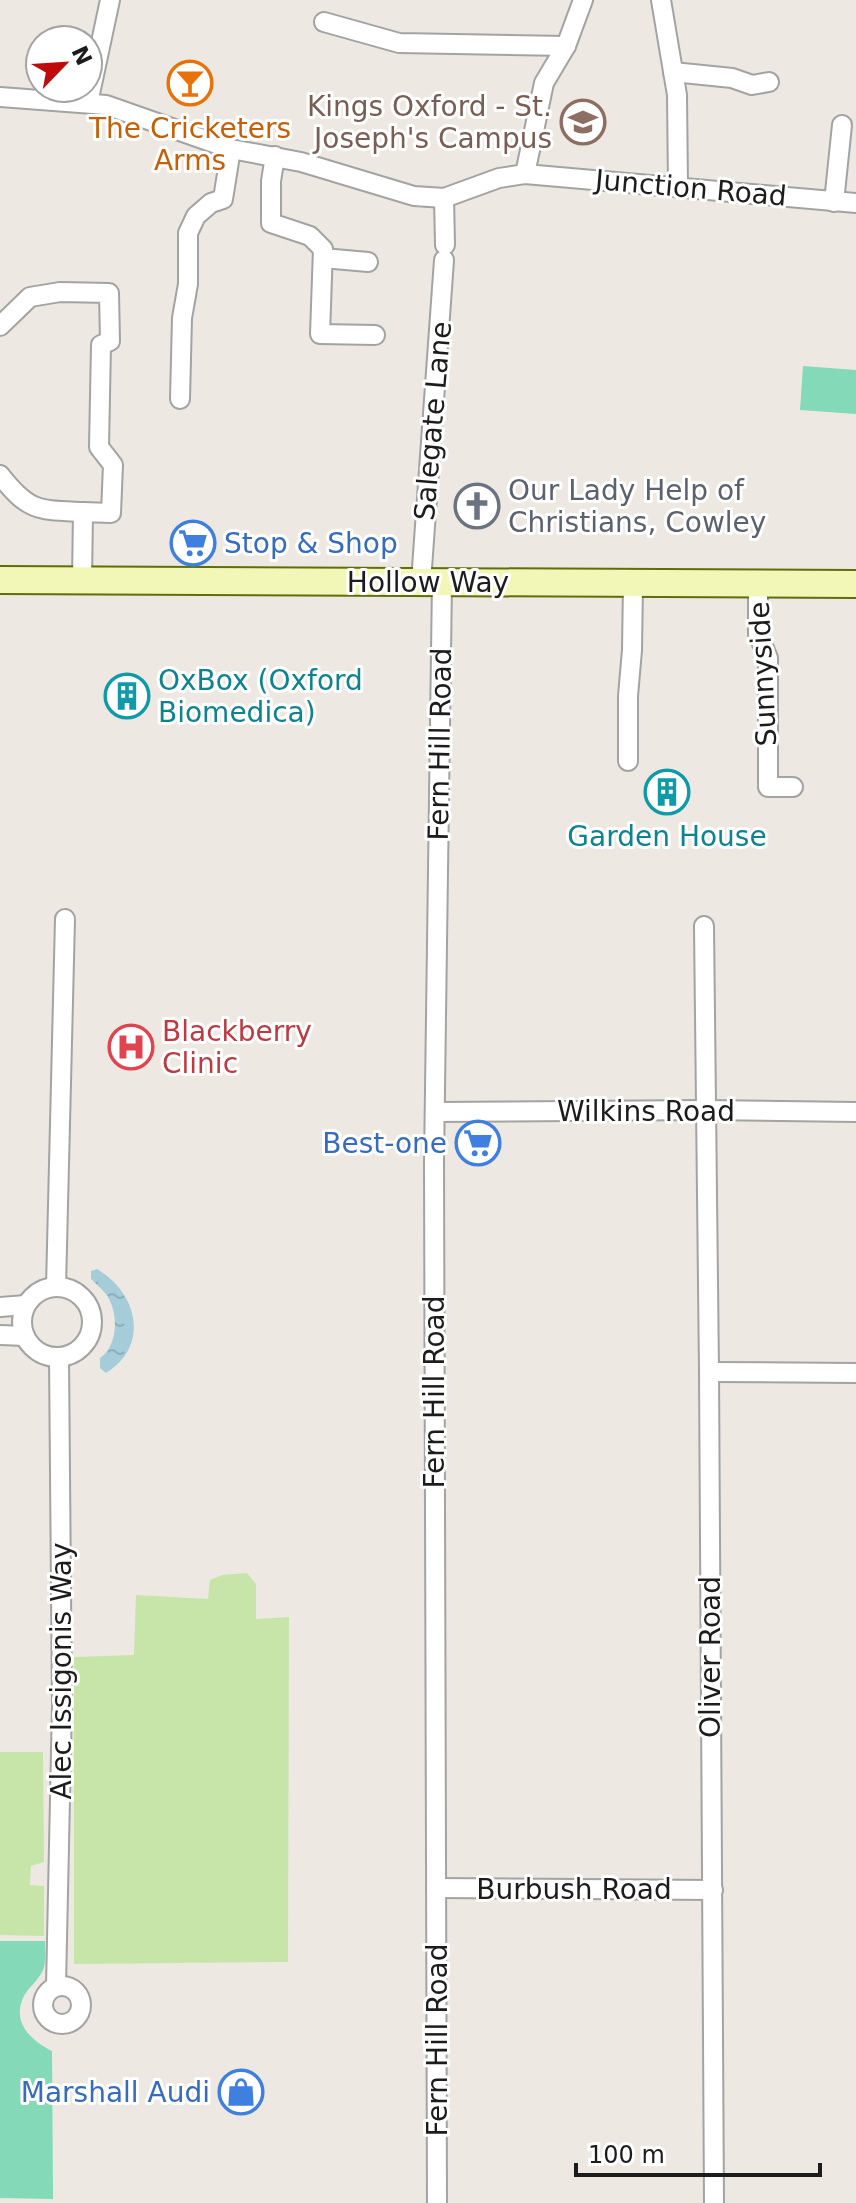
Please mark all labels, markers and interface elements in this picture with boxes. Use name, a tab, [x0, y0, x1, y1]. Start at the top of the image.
north arrow	[24, 24, 104, 104]
text: N	[66, 42, 97, 69]
bar icon: The Cricketers Arms	[166, 59, 214, 107]
place label: Kings Oxford - St. Joseph's Campus	[307, 90, 552, 155]
school or university icon: Kings Oxford - St. Joseph's Campus	[559, 98, 607, 146]
place label: The Cricketers Arms	[88, 112, 291, 177]
street label: Junction Road	[592, 163, 788, 213]
street label: Salegate Lane	[408, 320, 458, 522]
place label: Our Lady Help of Christians, Cowley	[508, 474, 766, 539]
church icon: Our Lady Help of Christians, Cowley	[453, 482, 501, 530]
supermarket icon: Stop & Shop	[169, 519, 217, 567]
place label: Stop & Shop	[224, 527, 398, 560]
street label: Hollow Way	[347, 566, 509, 599]
street label: Sunnyside	[743, 601, 783, 747]
street label: Fern Hill Road	[422, 647, 458, 841]
place label: OxBox (Oxford Biomedica)	[158, 664, 363, 729]
building icon: OxBox (Oxford Biomedica)	[103, 672, 151, 720]
building icon: Garden House	[643, 768, 691, 816]
place label: Garden House	[567, 820, 767, 853]
place label: Blackberry Clinic	[162, 1015, 312, 1080]
hospital icon: Blackberry Clinic	[107, 1023, 155, 1071]
street label: Wilkins Road	[557, 1095, 735, 1128]
supermarket icon: Best-one	[454, 1119, 502, 1167]
place label: Best-one	[322, 1127, 447, 1160]
street label: Fern Hill Road	[418, 1295, 451, 1489]
street label: Alec Issigonis Way	[45, 1542, 78, 1800]
street label: Oliver Road	[694, 1576, 727, 1738]
street label: Burbush Road	[476, 1873, 672, 1906]
street label: Fern Hill Road	[421, 1943, 454, 2137]
shop icon: Marshall Audi	[217, 2068, 265, 2116]
place label: Marshall Audi	[21, 2076, 210, 2109]
scale bar	[576, 2127, 820, 2177]
text: 100 m	[588, 2141, 665, 2169]

